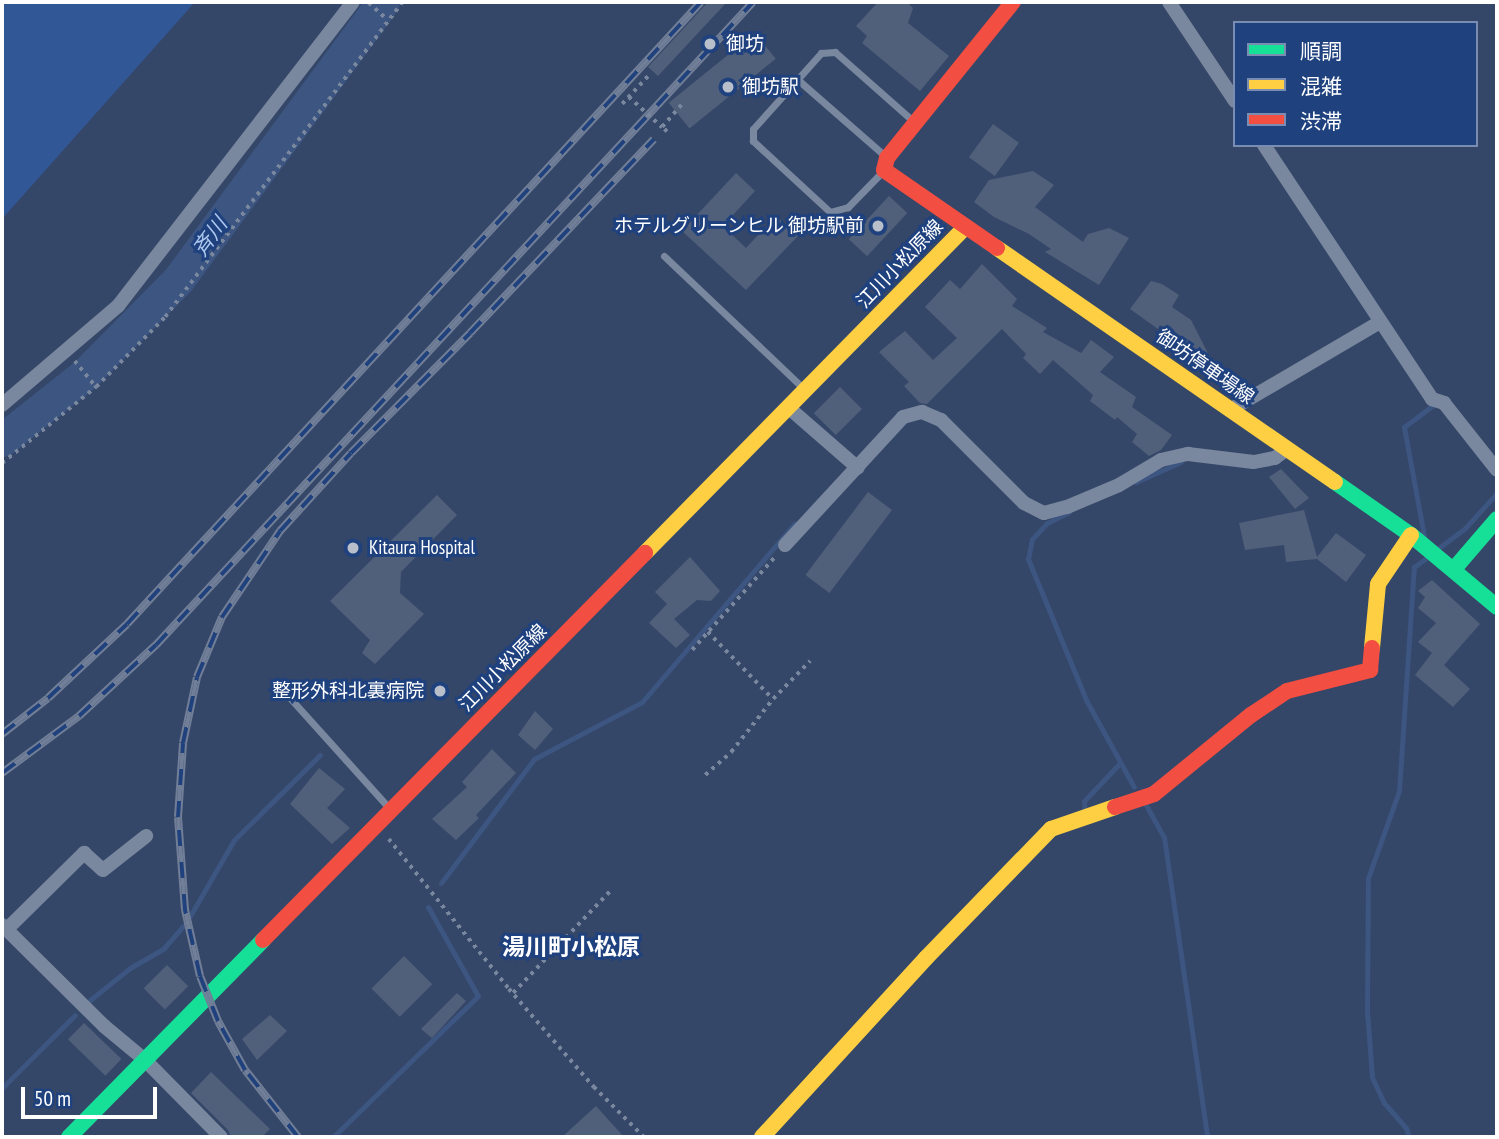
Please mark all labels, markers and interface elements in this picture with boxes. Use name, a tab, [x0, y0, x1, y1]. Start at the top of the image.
legend	[1233, 21, 1478, 147]
place label: 御坊	[726, 33, 764, 55]
marker: 御坊	[700, 34, 720, 54]
text: 順調	[1300, 38, 1342, 65]
text: 混雑	[1300, 73, 1342, 100]
place label: 御坊駅	[742, 76, 799, 98]
marker: 御坊駅	[720, 79, 736, 95]
text: 渋滞	[1300, 108, 1342, 135]
water label: 斉川	[187, 213, 233, 261]
place label: ホテルグリーンヒル 御坊駅前	[613, 215, 864, 237]
street label: 江川小松原線	[852, 215, 948, 313]
marker: ホテルグリーンヒル 御坊駅前	[870, 218, 886, 234]
street label: 御坊停車場線	[1152, 325, 1258, 409]
place label: Kitaura Hospital	[369, 537, 475, 559]
marker: Kitaura Hospital	[343, 538, 363, 558]
street label: 江川小松原線	[455, 620, 551, 716]
place label: 整形外科北裏病院	[272, 680, 424, 702]
marker: 整形外科北裏病院	[430, 681, 450, 701]
district label: 湯川町小松原	[502, 933, 640, 961]
scale bar	[24, 1072, 161, 1116]
text: 50 m	[34, 1085, 71, 1112]

